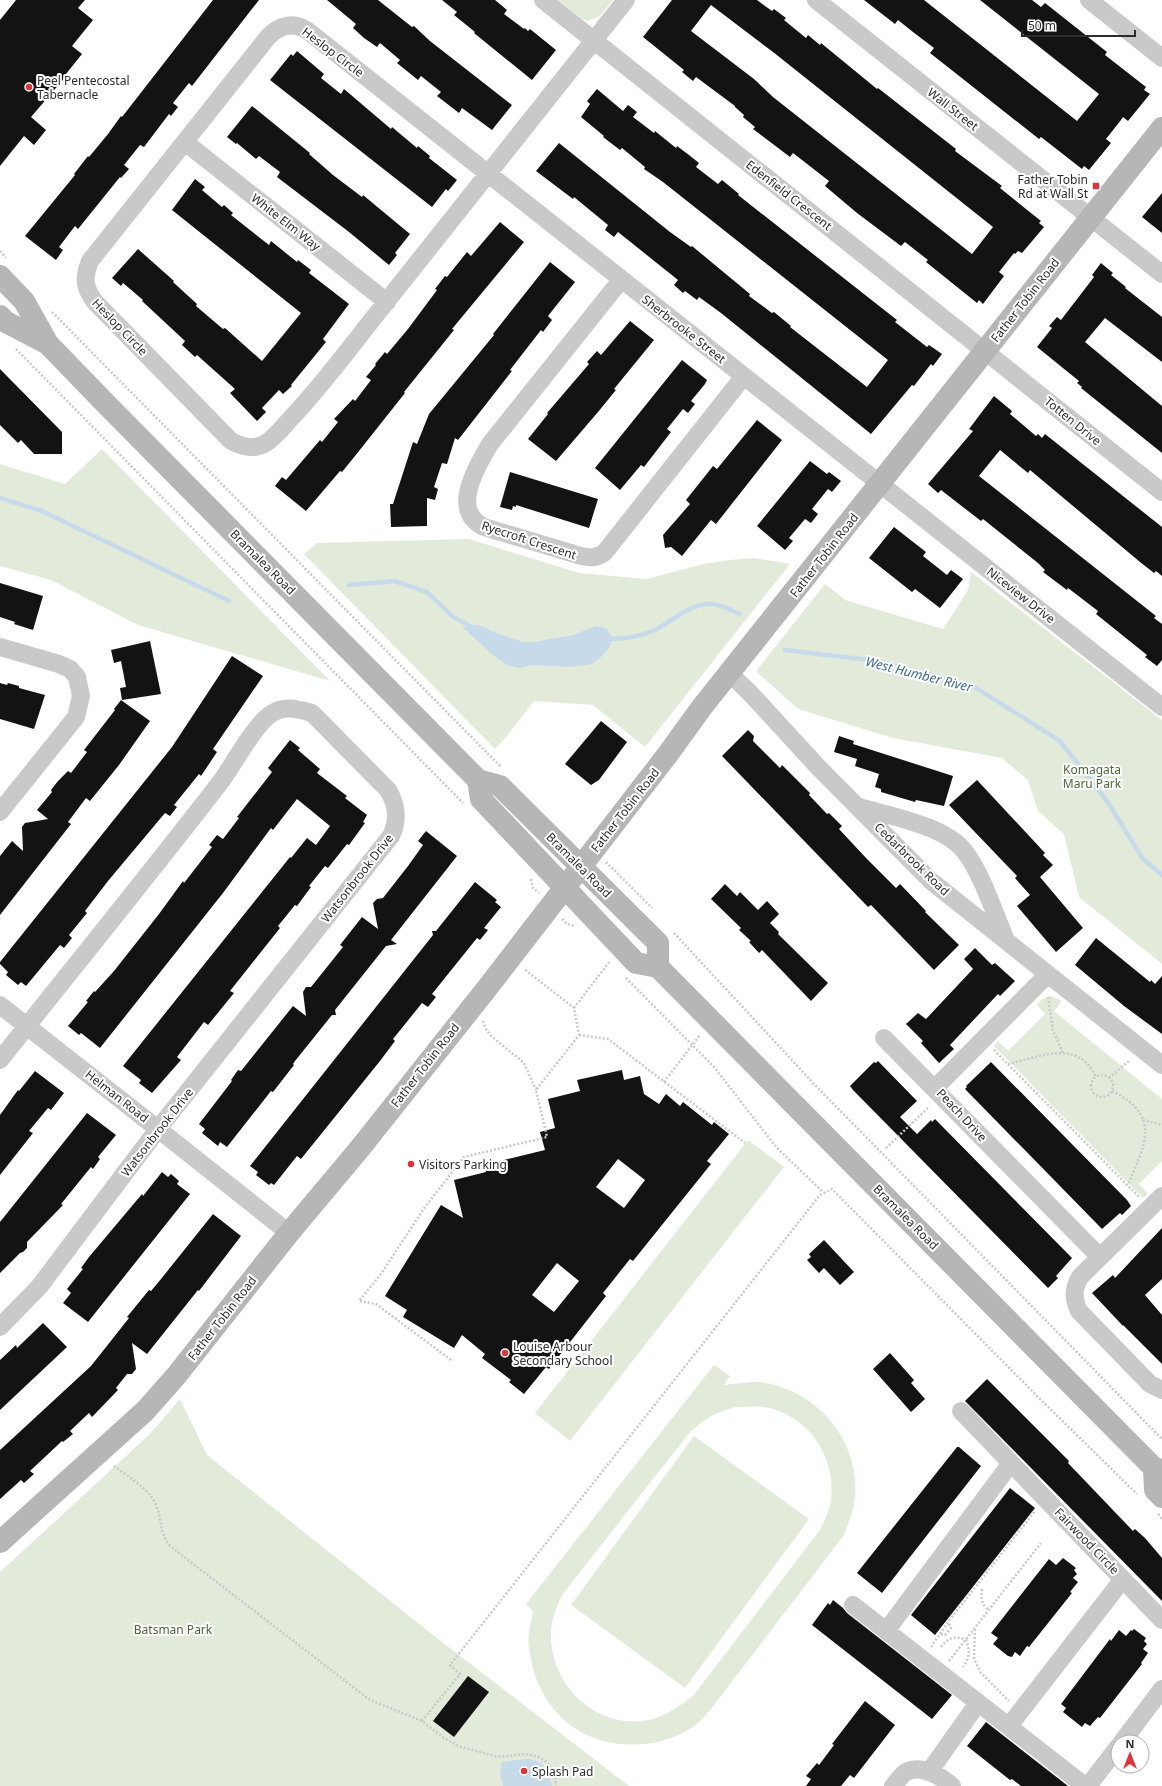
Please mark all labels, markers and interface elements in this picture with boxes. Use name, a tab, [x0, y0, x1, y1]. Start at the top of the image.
scale bar	[1022, 12, 1135, 38]
text: 50 m	[1028, 17, 1056, 34]
street label: Heslop Circle	[299, 23, 368, 81]
place label: Peel Pentecostal Tabernacle	[37, 72, 130, 103]
marker: Peel Pentecostal Tabernacle	[24, 82, 34, 92]
street label: Wall Street	[924, 84, 983, 135]
street label: Edenfield Crescent	[742, 156, 836, 234]
place label: Father Tobin Rd at Wall St	[1017, 171, 1089, 202]
marker: Father Tobin Rd at Wall St	[1091, 181, 1101, 191]
street label: White Elm Way	[248, 190, 325, 255]
street label: Father Tobin Road	[987, 254, 1063, 346]
street label: Sherbrooke Street	[639, 291, 730, 368]
street label: Heslop Circle	[88, 295, 152, 359]
street label: Totten Drive	[1041, 393, 1105, 449]
street label: Father Tobin Road	[786, 509, 862, 601]
street label: Ryecroft Crescent	[479, 517, 579, 564]
street label: Bramalea Road	[227, 526, 299, 598]
street label: Niceview Drive	[983, 563, 1059, 627]
water label: West Humber River	[864, 652, 975, 696]
park label: Komagata Maru Park	[1063, 761, 1122, 792]
street label: Father Tobin Road	[587, 764, 663, 856]
street label: Cedarbrook Road	[871, 819, 953, 899]
street label: Bramalea Road	[543, 829, 615, 901]
street label: Watsonbrook Drive	[317, 830, 397, 926]
street label: Father Tobin Road	[387, 1019, 463, 1111]
street label: Helman Road	[82, 1066, 152, 1126]
street label: Watsonbrook Drive	[117, 1084, 197, 1180]
street label: Peach Drive	[933, 1085, 991, 1145]
place label: Visitors Parking	[419, 1156, 507, 1173]
marker: Visitors Parking	[406, 1159, 416, 1169]
street label: Bramalea Road	[870, 1181, 942, 1253]
street label: Father Tobin Road	[184, 1272, 260, 1364]
place label: Louise Arbour Secondary School	[513, 1338, 612, 1369]
marker: Louise Arbour Secondary School	[500, 1348, 510, 1358]
street label: Fairwood Circle	[1051, 1504, 1123, 1578]
park label: Batsman Park	[134, 1621, 213, 1638]
north arrow	[1110, 1734, 1150, 1774]
text: N	[1126, 1736, 1134, 1751]
place label: Splash Pad	[532, 1763, 593, 1780]
marker: Splash Pad	[519, 1766, 529, 1776]

